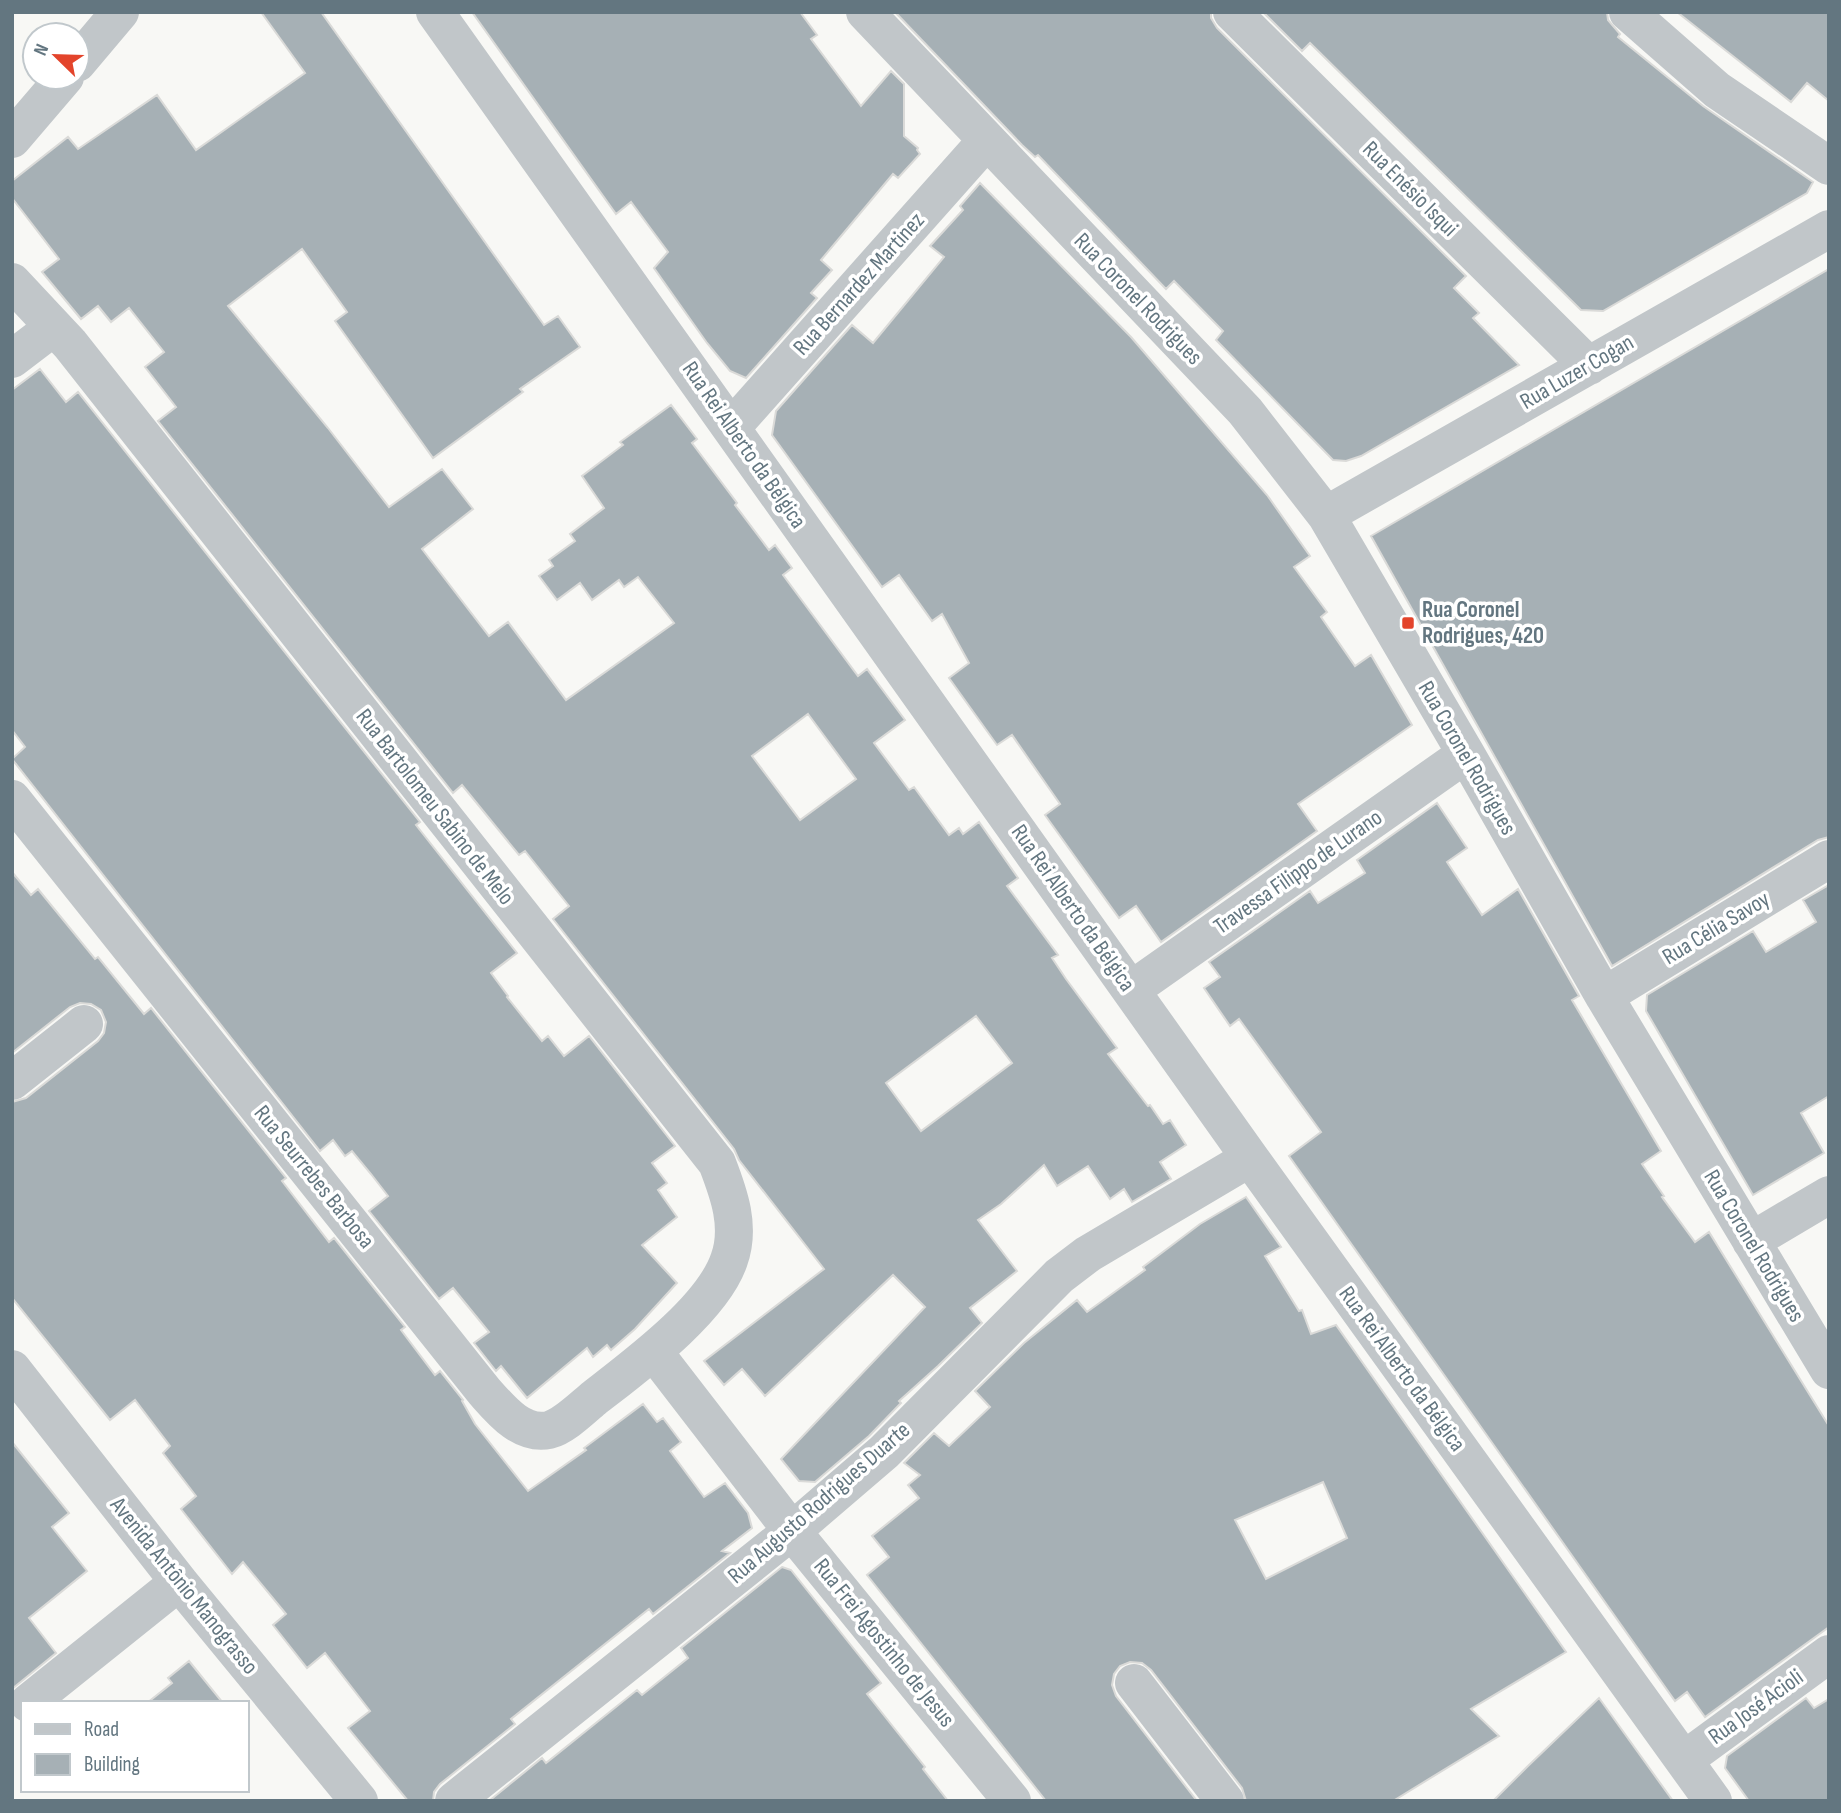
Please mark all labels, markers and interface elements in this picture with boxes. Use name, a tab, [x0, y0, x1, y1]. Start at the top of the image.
north arrow	[21, 21, 91, 91]
text: N	[29, 41, 54, 59]
street label: Rua Enésio Isqui	[1356, 135, 1464, 243]
street label: Rua Bernardez Martinez	[788, 207, 930, 361]
street label: Rua Coronel Rodrigues	[1068, 227, 1208, 371]
street label: Rua Luzer Cogan	[1515, 328, 1639, 416]
street label: Rua Rei Alberto da Bélgica	[676, 356, 812, 534]
place label: Rua Coronel Rodrigues, 420	[1422, 596, 1544, 650]
marker: Rua Coronel Rodrigues, 420	[1400, 615, 1416, 631]
street label: Rua Coronel Rodrigues	[1412, 676, 1522, 840]
street label: Rua Bartolomeu Sabino de Melo	[350, 703, 520, 911]
street label: Travessa Filippo de Lurano	[1208, 803, 1388, 941]
street label: Rua Rei Alberto da Bélgica	[1005, 819, 1141, 997]
street label: Rua Célia Savoy	[1657, 885, 1775, 971]
street label: Rua Seurrebes Barbosa	[248, 1100, 380, 1254]
street label: Rua Coronel Rodrigues	[1698, 1165, 1810, 1327]
street label: Rua Rei Alberto da Bélgica	[1333, 1281, 1471, 1457]
street label: Rua Augusto Rodrigues Duarte	[722, 1416, 916, 1590]
street label: Avenida Antônio Manograsso	[103, 1491, 264, 1680]
street label: Rua Frei Agostinho de Jesus	[807, 1553, 961, 1733]
street label: Rua José Acioli	[1703, 1663, 1809, 1751]
legend	[21, 1701, 248, 1792]
text: Road	[84, 1717, 119, 1742]
text: Building	[84, 1752, 140, 1777]

